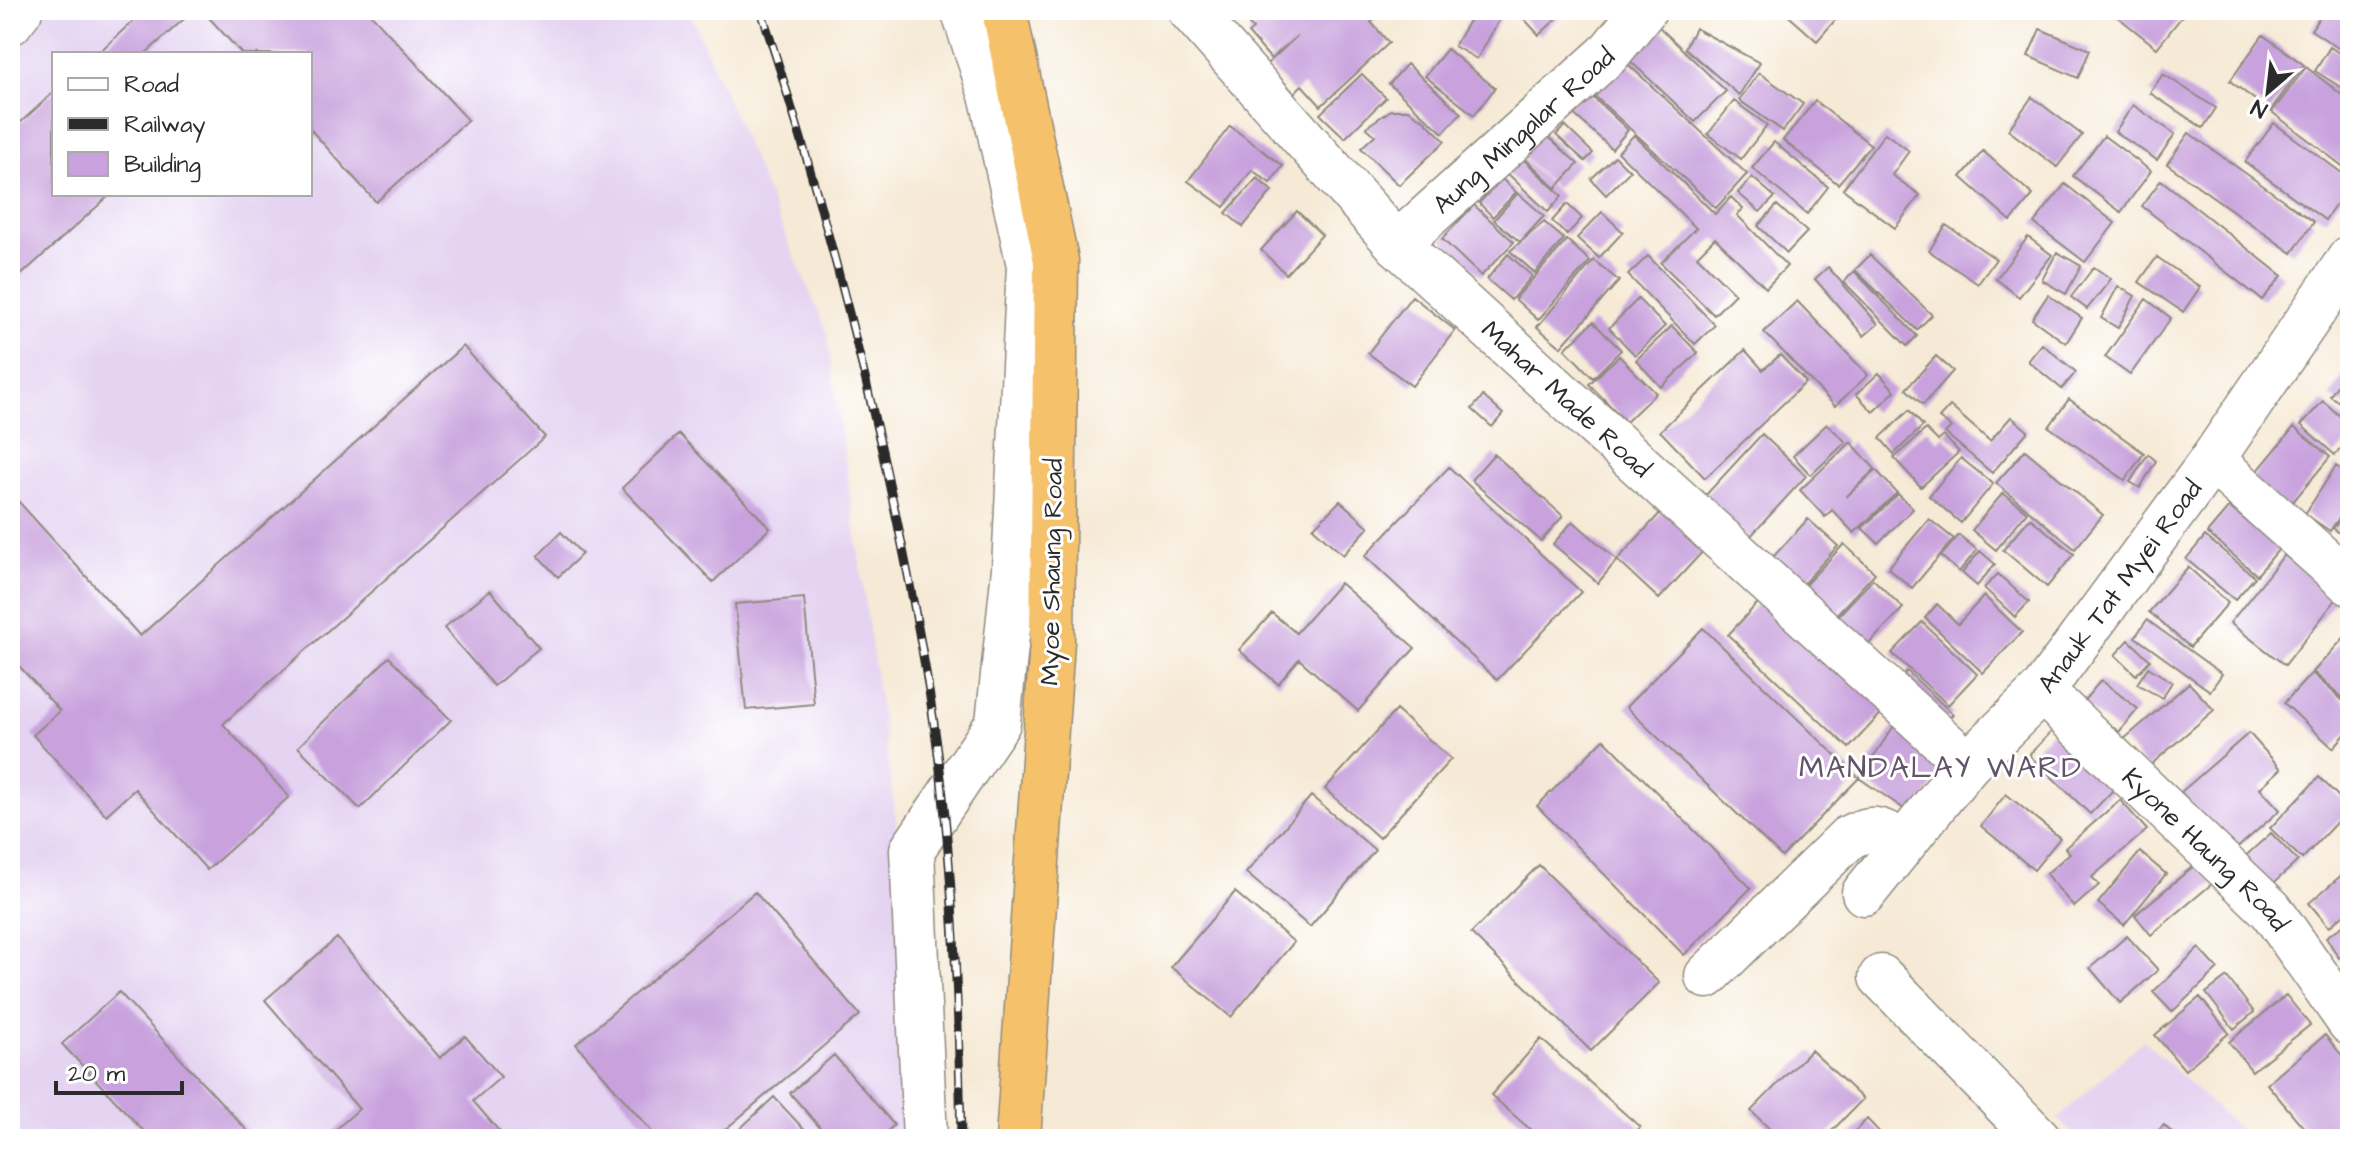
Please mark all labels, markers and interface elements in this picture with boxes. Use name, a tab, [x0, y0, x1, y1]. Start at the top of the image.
street label: Aung Mingalar Road	[1425, 39, 1623, 223]
legend	[52, 52, 312, 196]
north arrow	[2228, 52, 2308, 132]
text: Road	[124, 68, 179, 102]
text: N	[2246, 91, 2273, 125]
text: Railway	[124, 108, 206, 143]
text: Building	[124, 148, 201, 183]
street label: Mahar Made Road	[1473, 313, 1659, 486]
street label: Myoe Shaung Road	[1032, 458, 1074, 686]
street label: Anauk Tat Myei Road	[2029, 472, 2211, 701]
district label: MANDALAY WARD	[1799, 747, 2083, 789]
street label: Kyone Haung Road	[2114, 760, 2297, 939]
scale bar	[56, 1045, 182, 1095]
text: 20 m	[68, 1057, 125, 1091]

